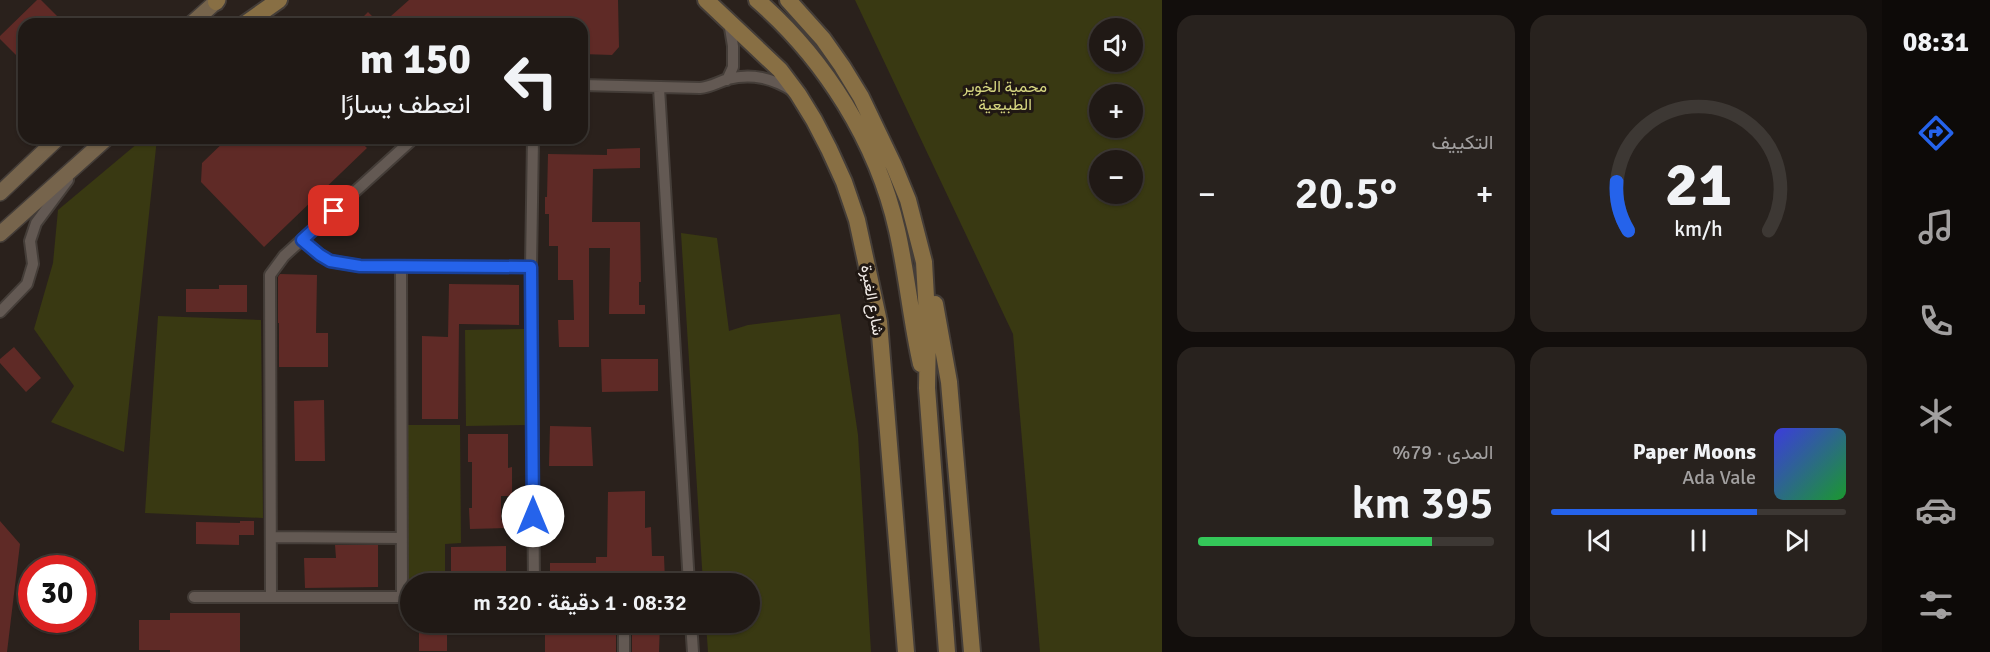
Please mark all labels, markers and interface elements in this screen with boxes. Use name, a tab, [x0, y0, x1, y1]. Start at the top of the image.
map controls	[1089, 18, 1143, 204]
button: sound	[1089, 18, 1143, 72]
text: 08:31	[1903, 26, 1969, 59]
text: 150 m	[360, 34, 471, 85]
icon: left	[492, 42, 570, 120]
park label: محمية الخوير الطبيعية	[962, 77, 1047, 115]
button: +	[1089, 84, 1143, 138]
text: انعطف يسارًا	[340, 88, 471, 121]
icon: directions	[1915, 112, 1957, 154]
text: التكييف	[1431, 130, 1494, 155]
text: 21	[1665, 146, 1732, 223]
button: −	[1089, 150, 1143, 204]
text: 20.5°	[1294, 166, 1397, 221]
text: −	[1198, 174, 1216, 215]
text: +	[1476, 174, 1494, 215]
pin	[308, 185, 359, 236]
icon: arrive	[317, 194, 350, 227]
icon: music	[1915, 206, 1957, 248]
text: km/h	[1674, 216, 1723, 242]
street label: شارع الغبرة	[855, 263, 888, 337]
icon: phone	[1915, 300, 1957, 342]
icon: climate	[1915, 395, 1957, 437]
text: Paper Moons	[1633, 438, 1756, 465]
text: المدى · 79%	[1392, 440, 1494, 465]
text: Ada Vale	[1682, 465, 1756, 490]
text: 395 km	[1351, 476, 1494, 531]
position arrow	[501, 484, 565, 548]
icon: car	[1915, 489, 1957, 531]
icon: previous	[1583, 524, 1616, 557]
icon: pause	[1682, 524, 1715, 557]
icon: next	[1780, 524, 1813, 557]
speed limit sign: 30	[18, 555, 96, 633]
icon: filters	[1915, 584, 1957, 626]
text: 08:32 · 1 دقيقة · 320 m	[473, 589, 687, 616]

